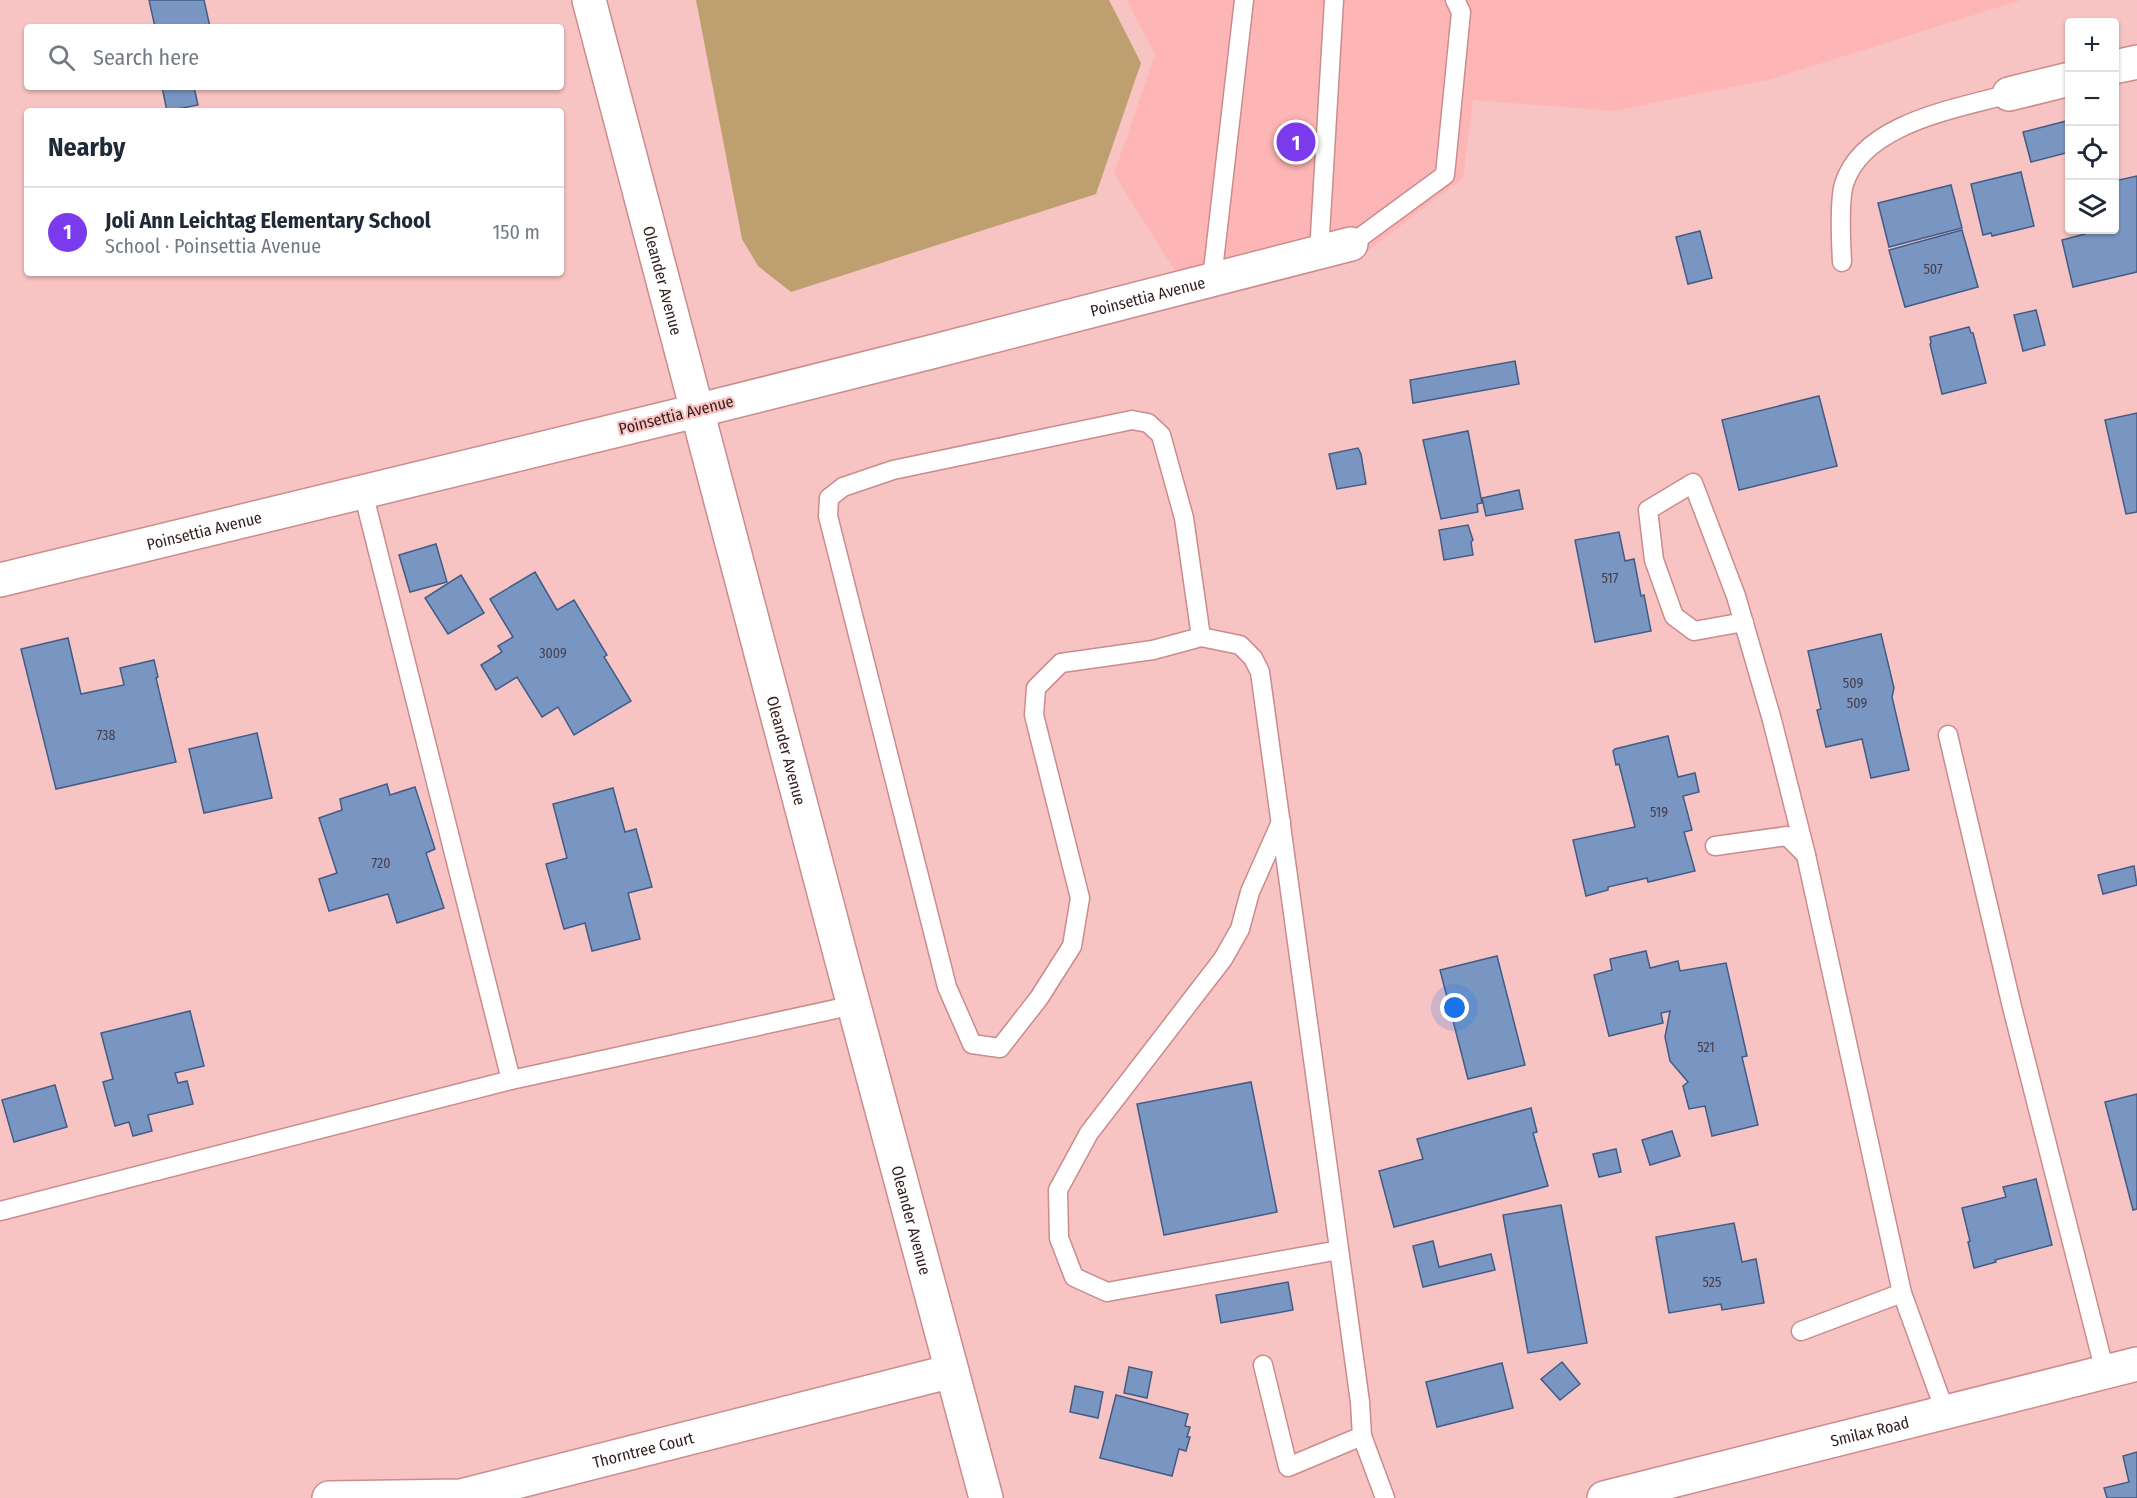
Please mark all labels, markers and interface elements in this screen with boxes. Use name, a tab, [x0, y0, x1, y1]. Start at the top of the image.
map controls	[2065, 18, 2119, 234]
button: +	[2065, 18, 2119, 72]
search box	[24, 24, 564, 90]
icon: search	[45, 41, 78, 74]
text: Search here	[93, 44, 199, 71]
button: −	[2065, 72, 2119, 126]
pin: 1	[1276, 120, 1316, 164]
button: locate	[2065, 126, 2119, 180]
text: Nearby	[48, 132, 125, 163]
button: layers	[2065, 180, 2119, 234]
text: Joli Ann Leichtag Elementary School	[105, 207, 431, 234]
text: 1	[63, 220, 72, 244]
text: 150 m	[493, 220, 540, 244]
street label: Oleander Avenue	[639, 224, 686, 337]
text: School · Poinsettia Avenue	[105, 234, 321, 258]
house number: 507	[1923, 261, 1943, 278]
street label: Poinsettia Avenue	[1088, 272, 1207, 320]
street label: Poinsettia Avenue	[617, 392, 735, 438]
street label: Poinsettia Avenue	[145, 507, 264, 554]
house number: 517	[1602, 570, 1619, 587]
house number: 3009	[539, 645, 567, 662]
house number: 509	[1843, 675, 1863, 692]
street label: Oleander Avenue	[763, 694, 810, 807]
house number: 509	[1847, 695, 1867, 712]
house number: 738	[97, 727, 115, 744]
house number: 519	[1650, 804, 1668, 821]
house number: 720	[372, 855, 390, 872]
your location	[1440, 993, 1469, 1022]
house number: 521	[1697, 1039, 1715, 1056]
street label: Oleander Avenue	[888, 1163, 935, 1277]
house number: 525	[1703, 1274, 1721, 1291]
street label: Smilax Road	[1828, 1412, 1911, 1450]
street label: Thorntree Court	[591, 1427, 697, 1472]

